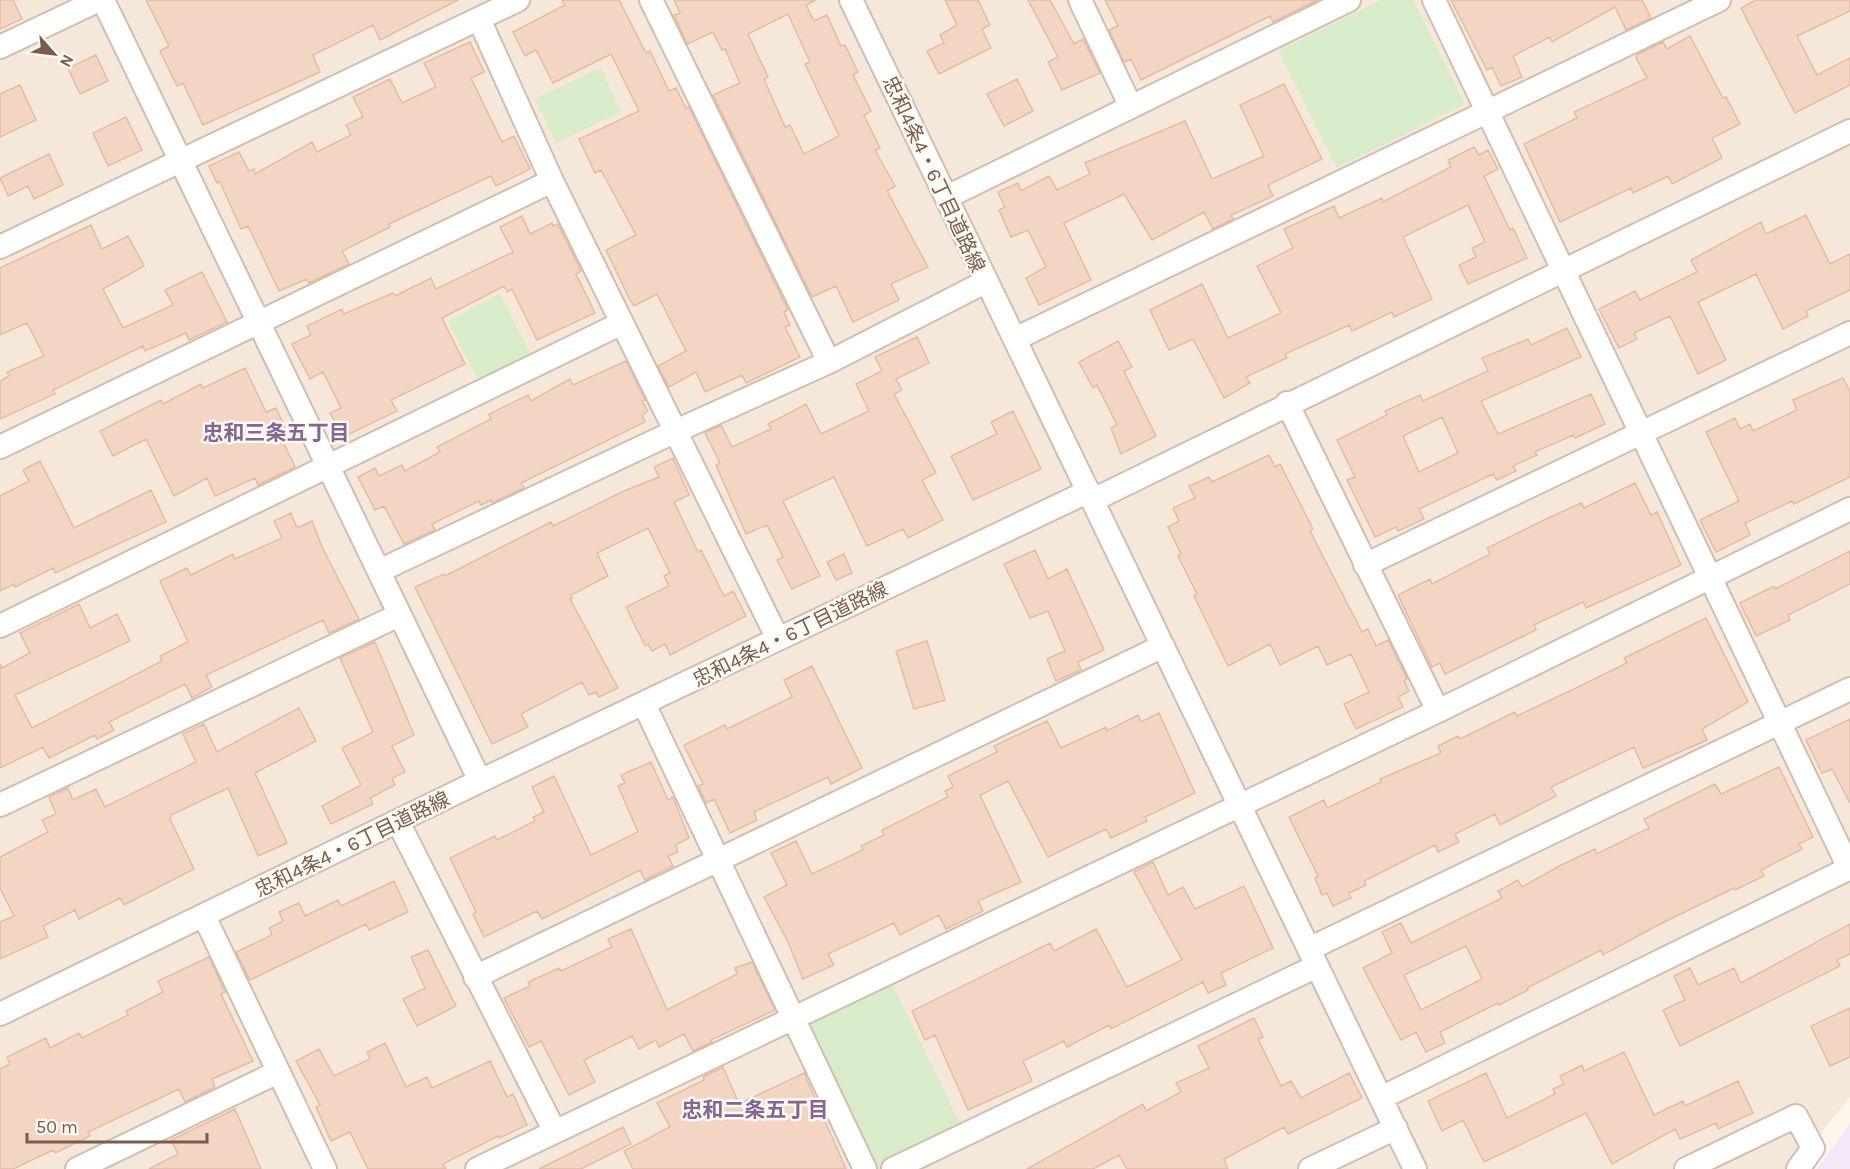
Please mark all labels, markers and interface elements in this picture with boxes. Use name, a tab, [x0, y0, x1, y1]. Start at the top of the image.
north arrow	[24, 24, 84, 84]
text: N	[56, 51, 78, 70]
street label: 忠和4条4・6丁目道路線	[878, 72, 989, 276]
district label: 忠和三条五丁目	[203, 421, 350, 445]
street label: 忠和4条4・6丁目道路線	[689, 577, 891, 692]
street label: 忠和4条4・6丁目道路線	[251, 787, 453, 902]
district label: 忠和二条五丁目	[682, 1098, 829, 1122]
scale bar	[27, 1106, 207, 1144]
text: 50 m	[36, 1116, 78, 1138]

